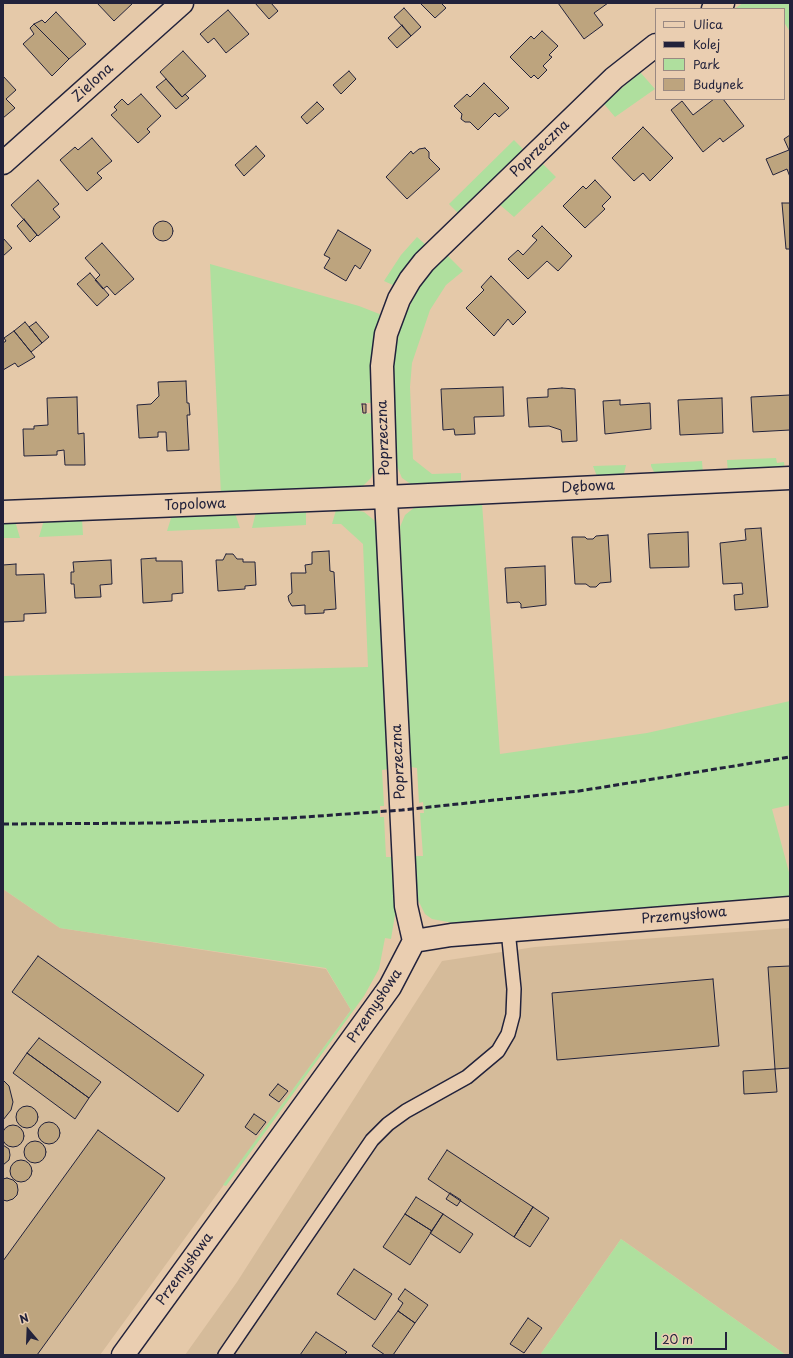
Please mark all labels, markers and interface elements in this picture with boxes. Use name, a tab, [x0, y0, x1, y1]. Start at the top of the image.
legend	[655, 8, 785, 100]
text: Ulica	[693, 15, 723, 33]
text: Kolej	[693, 35, 720, 53]
text: Park	[693, 55, 720, 73]
street label: Zielona	[69, 60, 117, 106]
text: Budynek	[693, 75, 743, 93]
street label: Poprzeczna	[507, 117, 573, 181]
street label: Poprzeczna	[374, 400, 394, 476]
street label: Dębowa	[561, 477, 615, 497]
street label: Topolowa	[164, 496, 226, 514]
street label: Poprzeczna	[389, 724, 409, 800]
street label: Przemysłowa	[641, 904, 727, 928]
street label: Przemysłowa	[344, 966, 406, 1046]
street label: Przemysłowa	[153, 1229, 217, 1309]
text: N	[17, 1309, 31, 1328]
north arrow	[8, 1310, 48, 1350]
scale bar	[657, 1324, 729, 1350]
text: 20 m	[662, 1330, 693, 1348]

